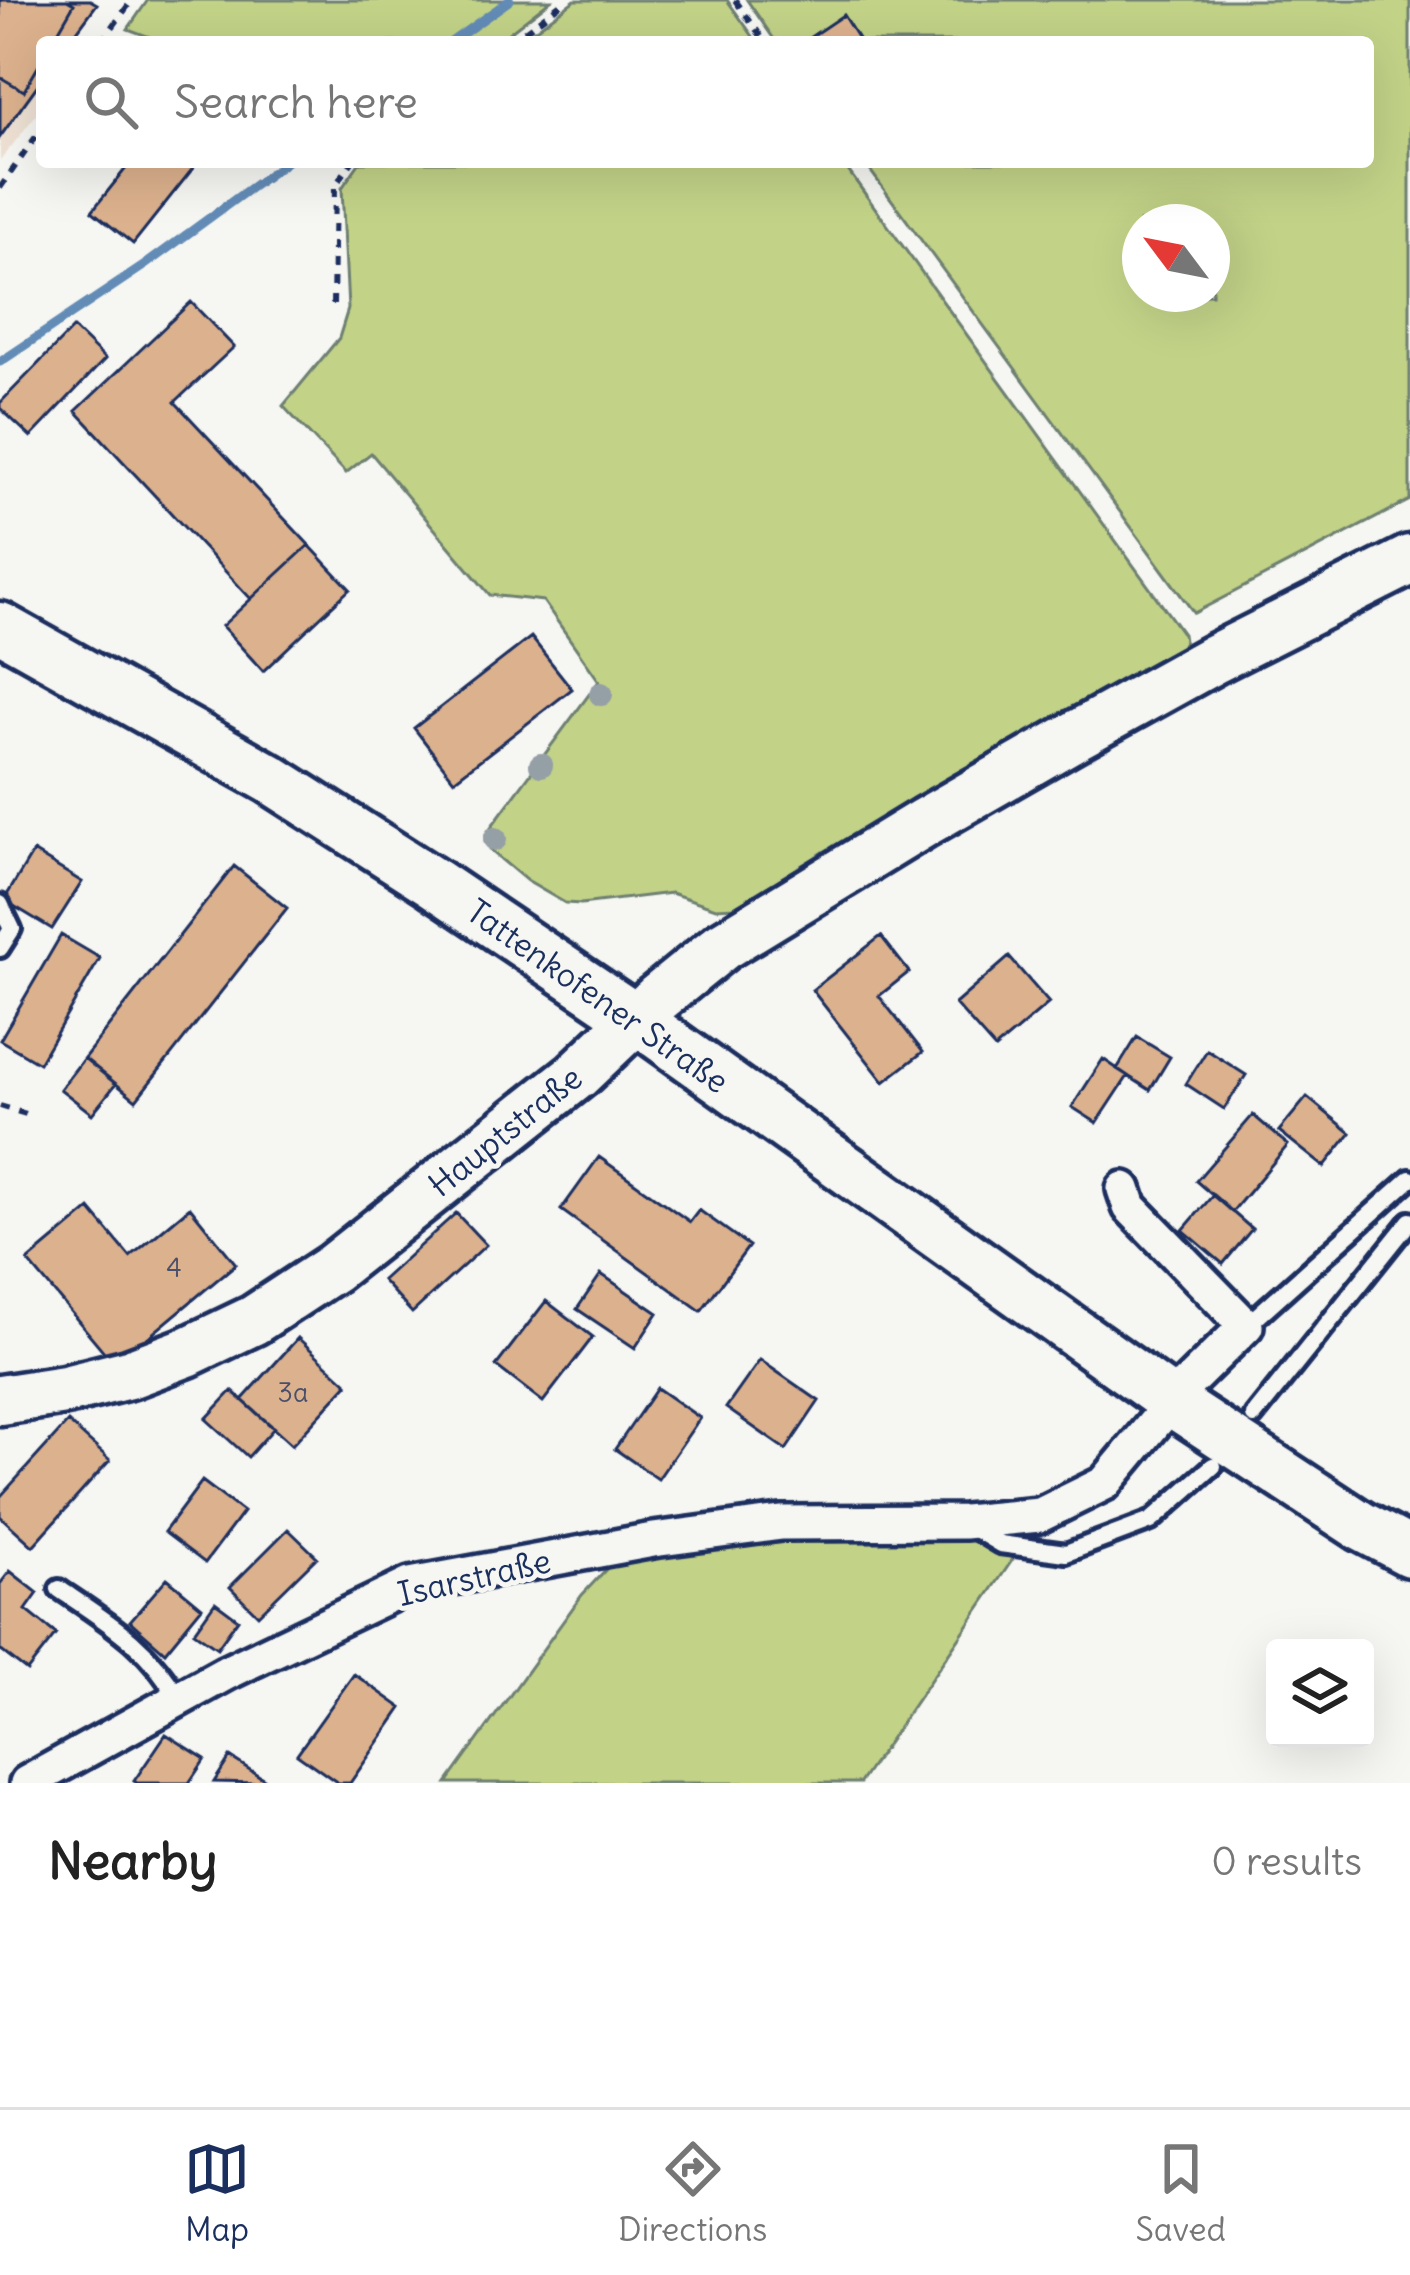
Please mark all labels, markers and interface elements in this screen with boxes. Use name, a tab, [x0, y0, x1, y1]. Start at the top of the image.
search box	[36, 36, 1374, 168]
icon: search	[78, 69, 144, 135]
text: Search here	[174, 74, 418, 130]
north arrow	[1122, 204, 1230, 312]
street label: Tattenkofener Straße	[459, 890, 737, 1102]
street label: Hauptstraße	[420, 1056, 590, 1206]
house number: 4	[166, 1250, 182, 1284]
house number: 3a	[278, 1375, 308, 1409]
street label: Isarstraße	[394, 1539, 554, 1615]
map controls	[1266, 1639, 1374, 1747]
button: layers	[1266, 1639, 1374, 1747]
text: Nearby	[48, 1829, 217, 1893]
text: 0 results	[1211, 1837, 1362, 1886]
tab: Map	[184, 2136, 250, 2250]
tab: Directions	[618, 2136, 767, 2250]
tab: Saved	[1136, 2136, 1226, 2250]

